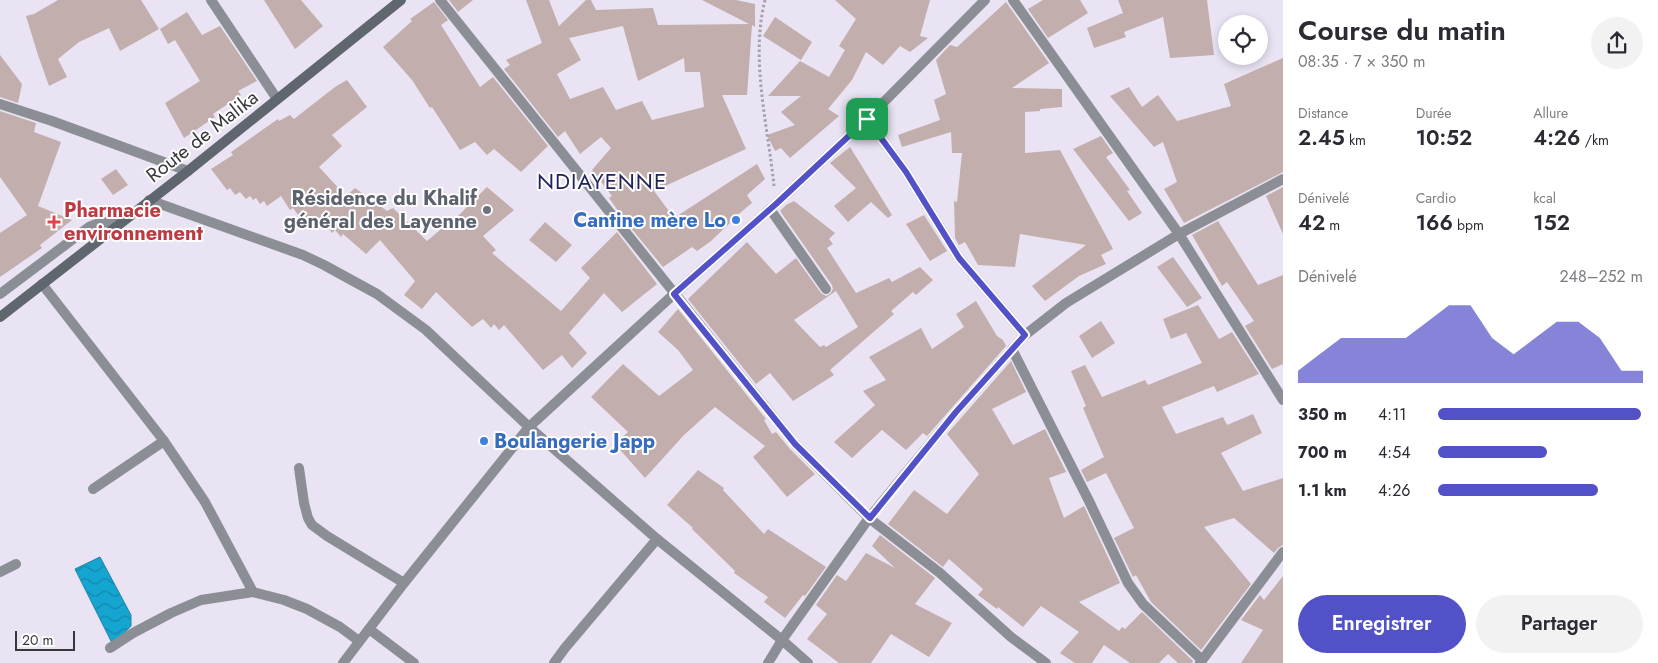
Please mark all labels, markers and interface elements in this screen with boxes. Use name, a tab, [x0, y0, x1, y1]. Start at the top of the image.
text: Course du matin	[1298, 10, 1506, 51]
map controls	[1218, 15, 1268, 65]
button: locate	[1218, 15, 1268, 65]
button: share	[1591, 17, 1643, 69]
text: 08:35 · 7 × 350 m	[1298, 50, 1425, 73]
street label: Route de Malika	[140, 83, 265, 190]
pin	[846, 98, 888, 140]
text: Distance	[1298, 103, 1348, 123]
text: Durée	[1416, 103, 1452, 123]
text: Allure	[1533, 103, 1568, 123]
icon: arrive	[853, 105, 881, 133]
text: 2.45	[1298, 123, 1345, 153]
text: 10:52	[1416, 123, 1472, 153]
text: 4:26	[1533, 123, 1581, 153]
text: km	[1345, 130, 1366, 150]
text: /km	[1581, 130, 1609, 150]
district label: NDIAYENNE	[537, 165, 667, 197]
place label: Résidence du Khalif général des Layenne	[284, 184, 478, 236]
text: Dénivelé	[1298, 188, 1349, 208]
text: Cardio	[1416, 188, 1456, 208]
text: kcal	[1533, 188, 1556, 208]
place label: Pharmacie environnement	[64, 196, 203, 248]
marker: Résidence du Khalif général des Layenne	[481, 204, 493, 216]
place label: Cantine mère Lo	[573, 206, 726, 235]
text: 42	[1298, 208, 1325, 238]
text: 166	[1416, 208, 1453, 238]
text: 152	[1533, 208, 1570, 238]
marker: Cantine mère Lo	[730, 214, 742, 226]
text: m	[1325, 215, 1340, 235]
text: bpm	[1453, 215, 1484, 235]
marker: Pharmacie environnement	[48, 216, 60, 228]
text: Dénivelé	[1298, 265, 1357, 288]
text: 248–252 m	[1559, 265, 1643, 288]
text: 350 m	[1298, 403, 1347, 426]
text: 4:11	[1378, 403, 1407, 426]
place label: Boulangerie Japp	[494, 427, 655, 456]
marker: Boulangerie Japp	[478, 435, 490, 447]
text: 700 m	[1298, 441, 1347, 464]
text: 4:54	[1378, 441, 1410, 464]
text: 1.1 km	[1298, 479, 1347, 502]
text: 4:26	[1378, 479, 1410, 502]
button: Enregistrer	[1298, 595, 1466, 653]
button: Partager	[1476, 595, 1643, 653]
scale bar	[15, 628, 75, 651]
text: 20 m	[22, 630, 54, 650]

